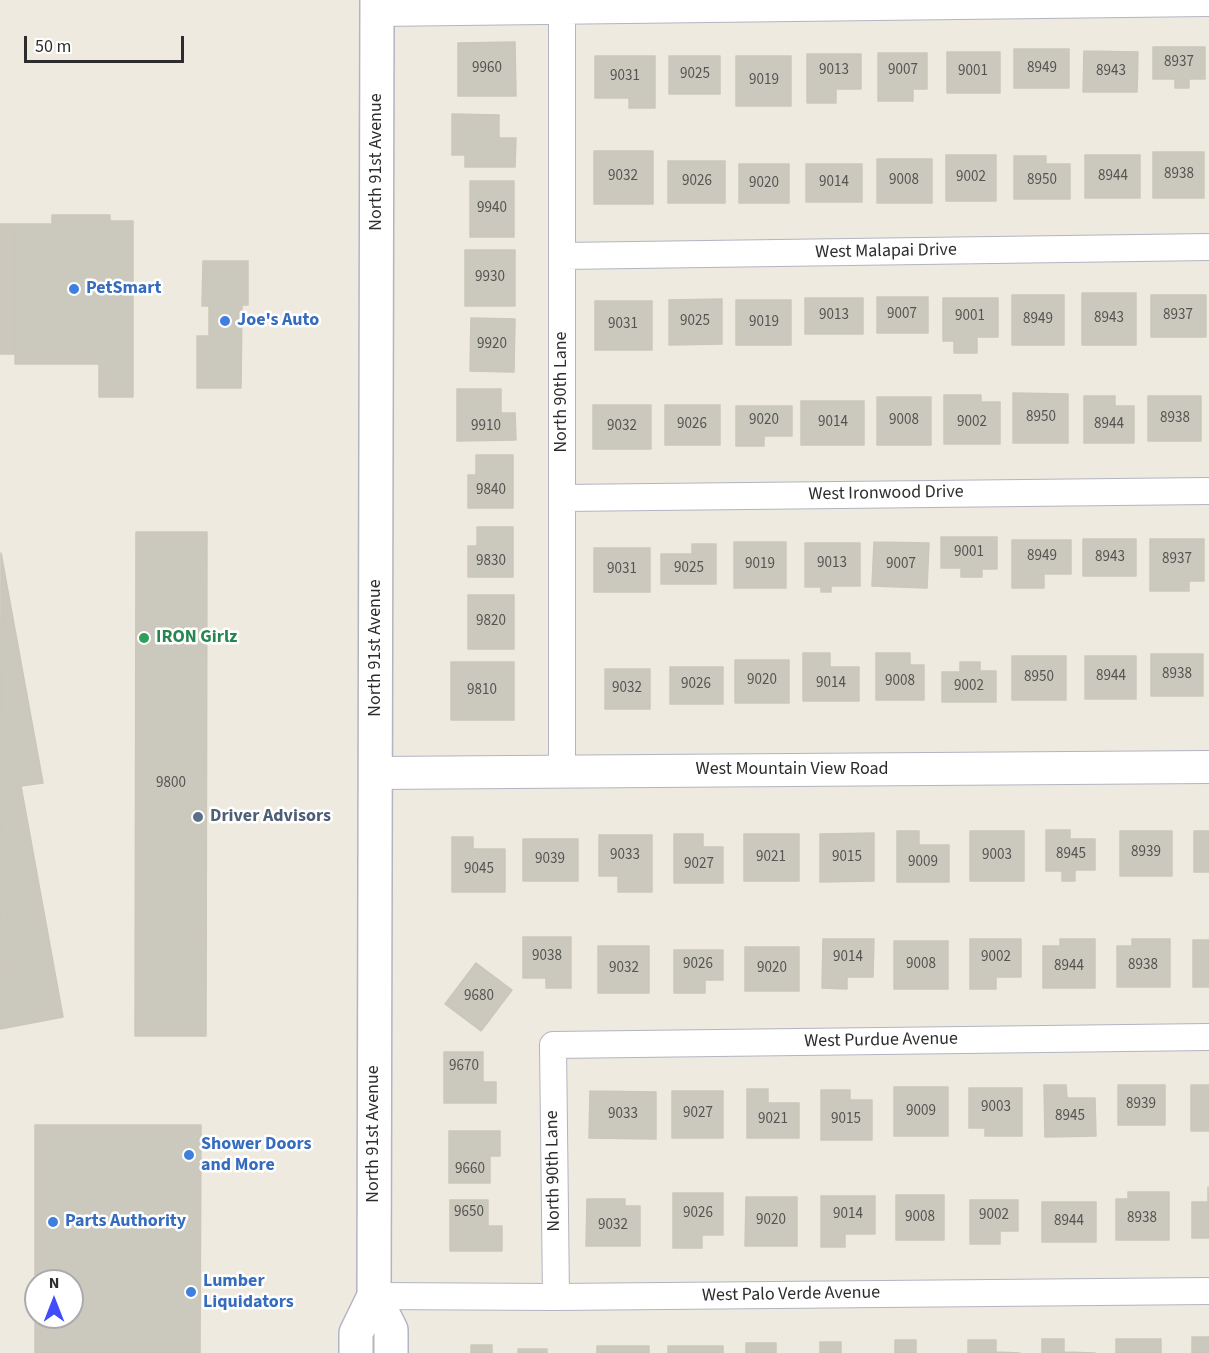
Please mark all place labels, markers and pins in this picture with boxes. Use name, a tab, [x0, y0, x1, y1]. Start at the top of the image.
place label: PetSmart	[86, 278, 161, 300]
marker: PetSmart	[67, 282, 81, 296]
place label: Joe's Auto	[237, 310, 319, 332]
marker: Joe's Auto	[218, 314, 232, 328]
place label: IRON Girlz	[156, 627, 237, 649]
marker: IRON Girlz	[137, 631, 151, 645]
place label: Driver Advisors	[210, 806, 331, 828]
marker: Driver Advisors	[191, 810, 205, 824]
place label: Shower Doors and More	[201, 1134, 311, 1176]
marker: Shower Doors and More	[182, 1148, 196, 1162]
place label: Parts Authority	[65, 1211, 186, 1233]
marker: Parts Authority	[46, 1215, 60, 1229]
place label: Lumber Liquidators	[203, 1271, 294, 1314]
marker: Lumber Liquidators	[184, 1285, 198, 1299]

